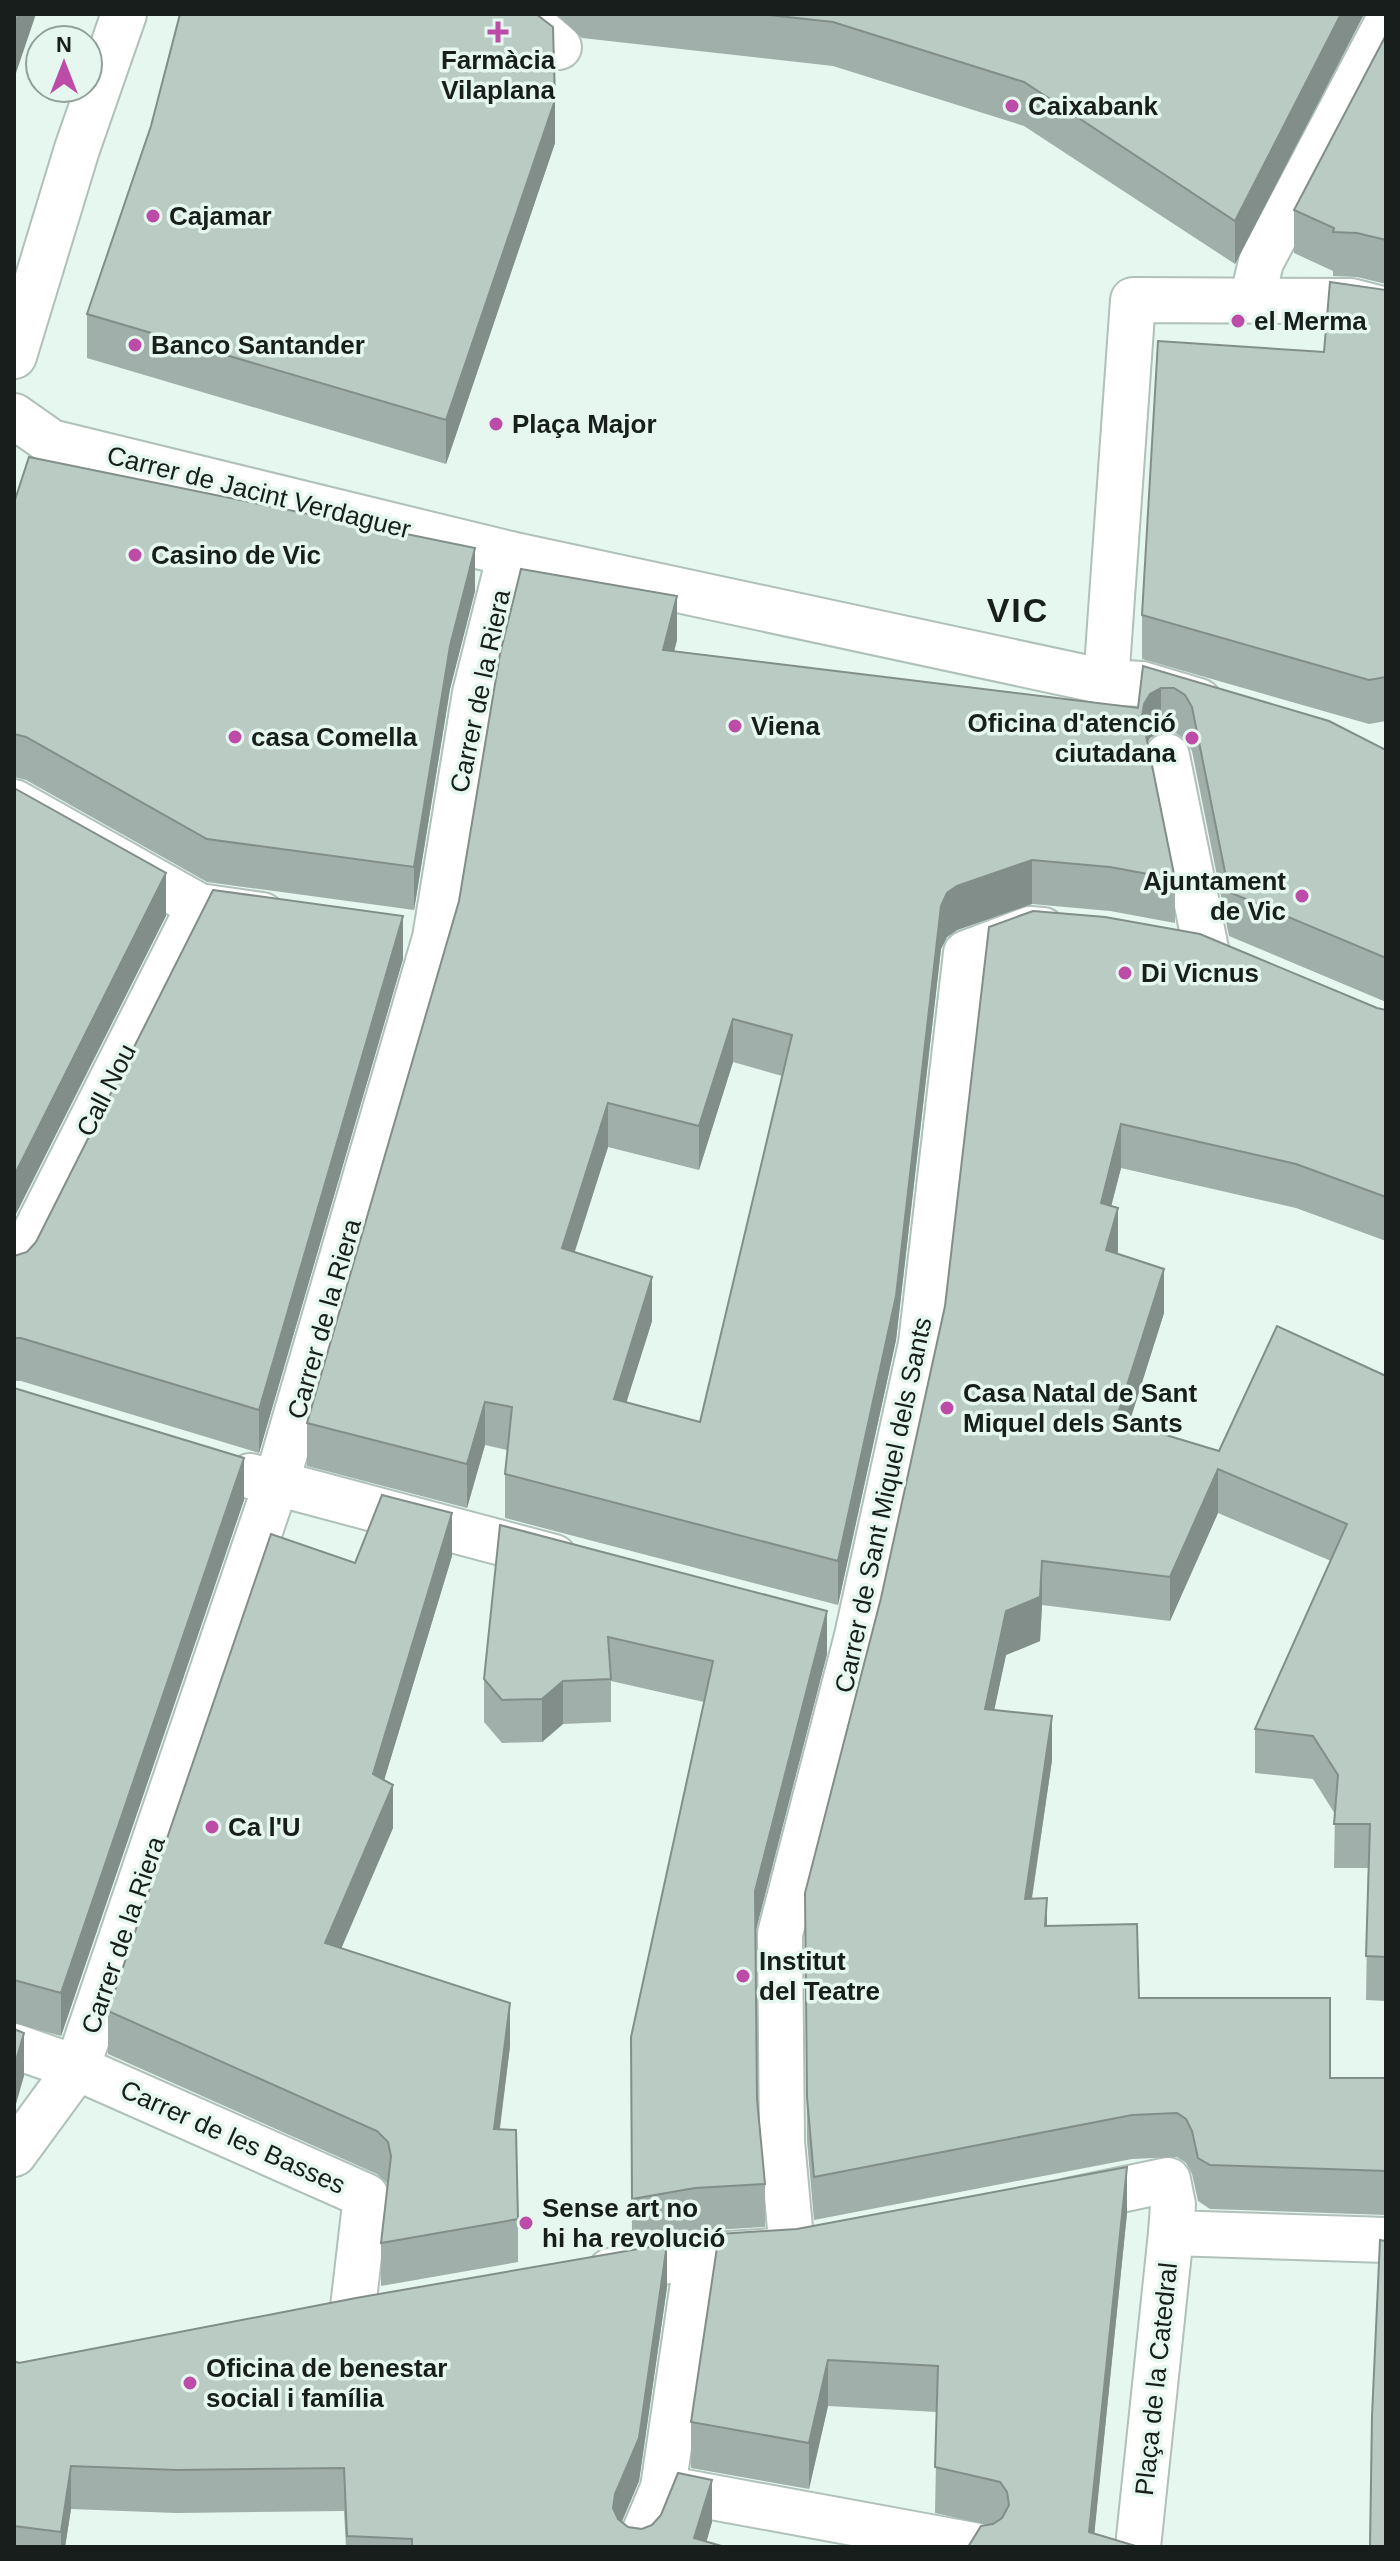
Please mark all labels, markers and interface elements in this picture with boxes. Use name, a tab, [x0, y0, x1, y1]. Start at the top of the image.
marker: Farmàcia Vilaplana	[489, 23, 507, 41]
north arrow	[24, 24, 104, 104]
text: N	[56, 32, 72, 57]
place label: Farmàcia Vilaplana	[441, 45, 556, 105]
place label: Caixabank	[1028, 91, 1159, 121]
marker: Caixabank	[1003, 97, 1021, 115]
place label: Cajamar	[169, 201, 272, 231]
marker: Cajamar	[144, 207, 162, 225]
place label: el Merma	[1254, 306, 1367, 336]
marker: el Merma	[1229, 312, 1247, 330]
place label: Banco Santander	[151, 330, 365, 360]
marker: Banco Santander	[126, 336, 144, 354]
place label: Plaça Major	[512, 409, 657, 439]
marker: Plaça Major	[487, 415, 505, 433]
street label: Carrer de Jacint Verdaguer	[104, 440, 414, 544]
place label: Casino de Vic	[151, 540, 321, 570]
marker: Casino de Vic	[126, 546, 144, 564]
street label: Carrer de la Riera	[444, 586, 516, 795]
district label: VIC	[987, 591, 1049, 629]
place label: Oficina d'atenció ciutadana	[968, 708, 1177, 768]
place label: Viena	[751, 711, 820, 741]
marker: Viena	[726, 717, 744, 735]
place label: casa Comella	[251, 722, 418, 752]
marker: casa Comella	[226, 728, 244, 746]
marker: Oficina d'atenció ciutadana	[1183, 729, 1201, 747]
place label: Ajuntament de Vic	[1143, 866, 1286, 926]
marker: Ajuntament de Vic	[1293, 887, 1311, 905]
place label: Di Vicnus	[1141, 958, 1259, 988]
marker: Di Vicnus	[1116, 964, 1134, 982]
street label: Call Nou	[70, 1039, 142, 1141]
street label: Carrer de la Riera	[281, 1215, 367, 1422]
street label: Carrer de Sant Miquel dels Sants	[829, 1315, 937, 1695]
place label: Casa Natal de Sant Miquel dels Sants	[963, 1378, 1197, 1438]
marker: Casa Natal de Sant Miquel dels Sants	[938, 1399, 956, 1417]
place label: Ca l'U	[228, 1812, 301, 1842]
marker: Ca l'U	[203, 1818, 221, 1836]
street label: Carrer de la Riera	[75, 1832, 171, 2038]
place label: Institut del Teatre	[759, 1946, 880, 2006]
marker: Institut del Teatre	[734, 1967, 752, 1985]
street label: Carrer de les Basses	[116, 2074, 350, 2200]
place label: Sense art no hi ha revolució	[542, 2193, 726, 2253]
marker: Sense art no hi ha revolució	[517, 2214, 535, 2232]
street label: Plaça de la Catedral	[1129, 2261, 1183, 2497]
place label: Oficina de benestar social i família	[206, 2353, 447, 2413]
marker: Oficina de benestar social i família	[181, 2374, 199, 2392]

